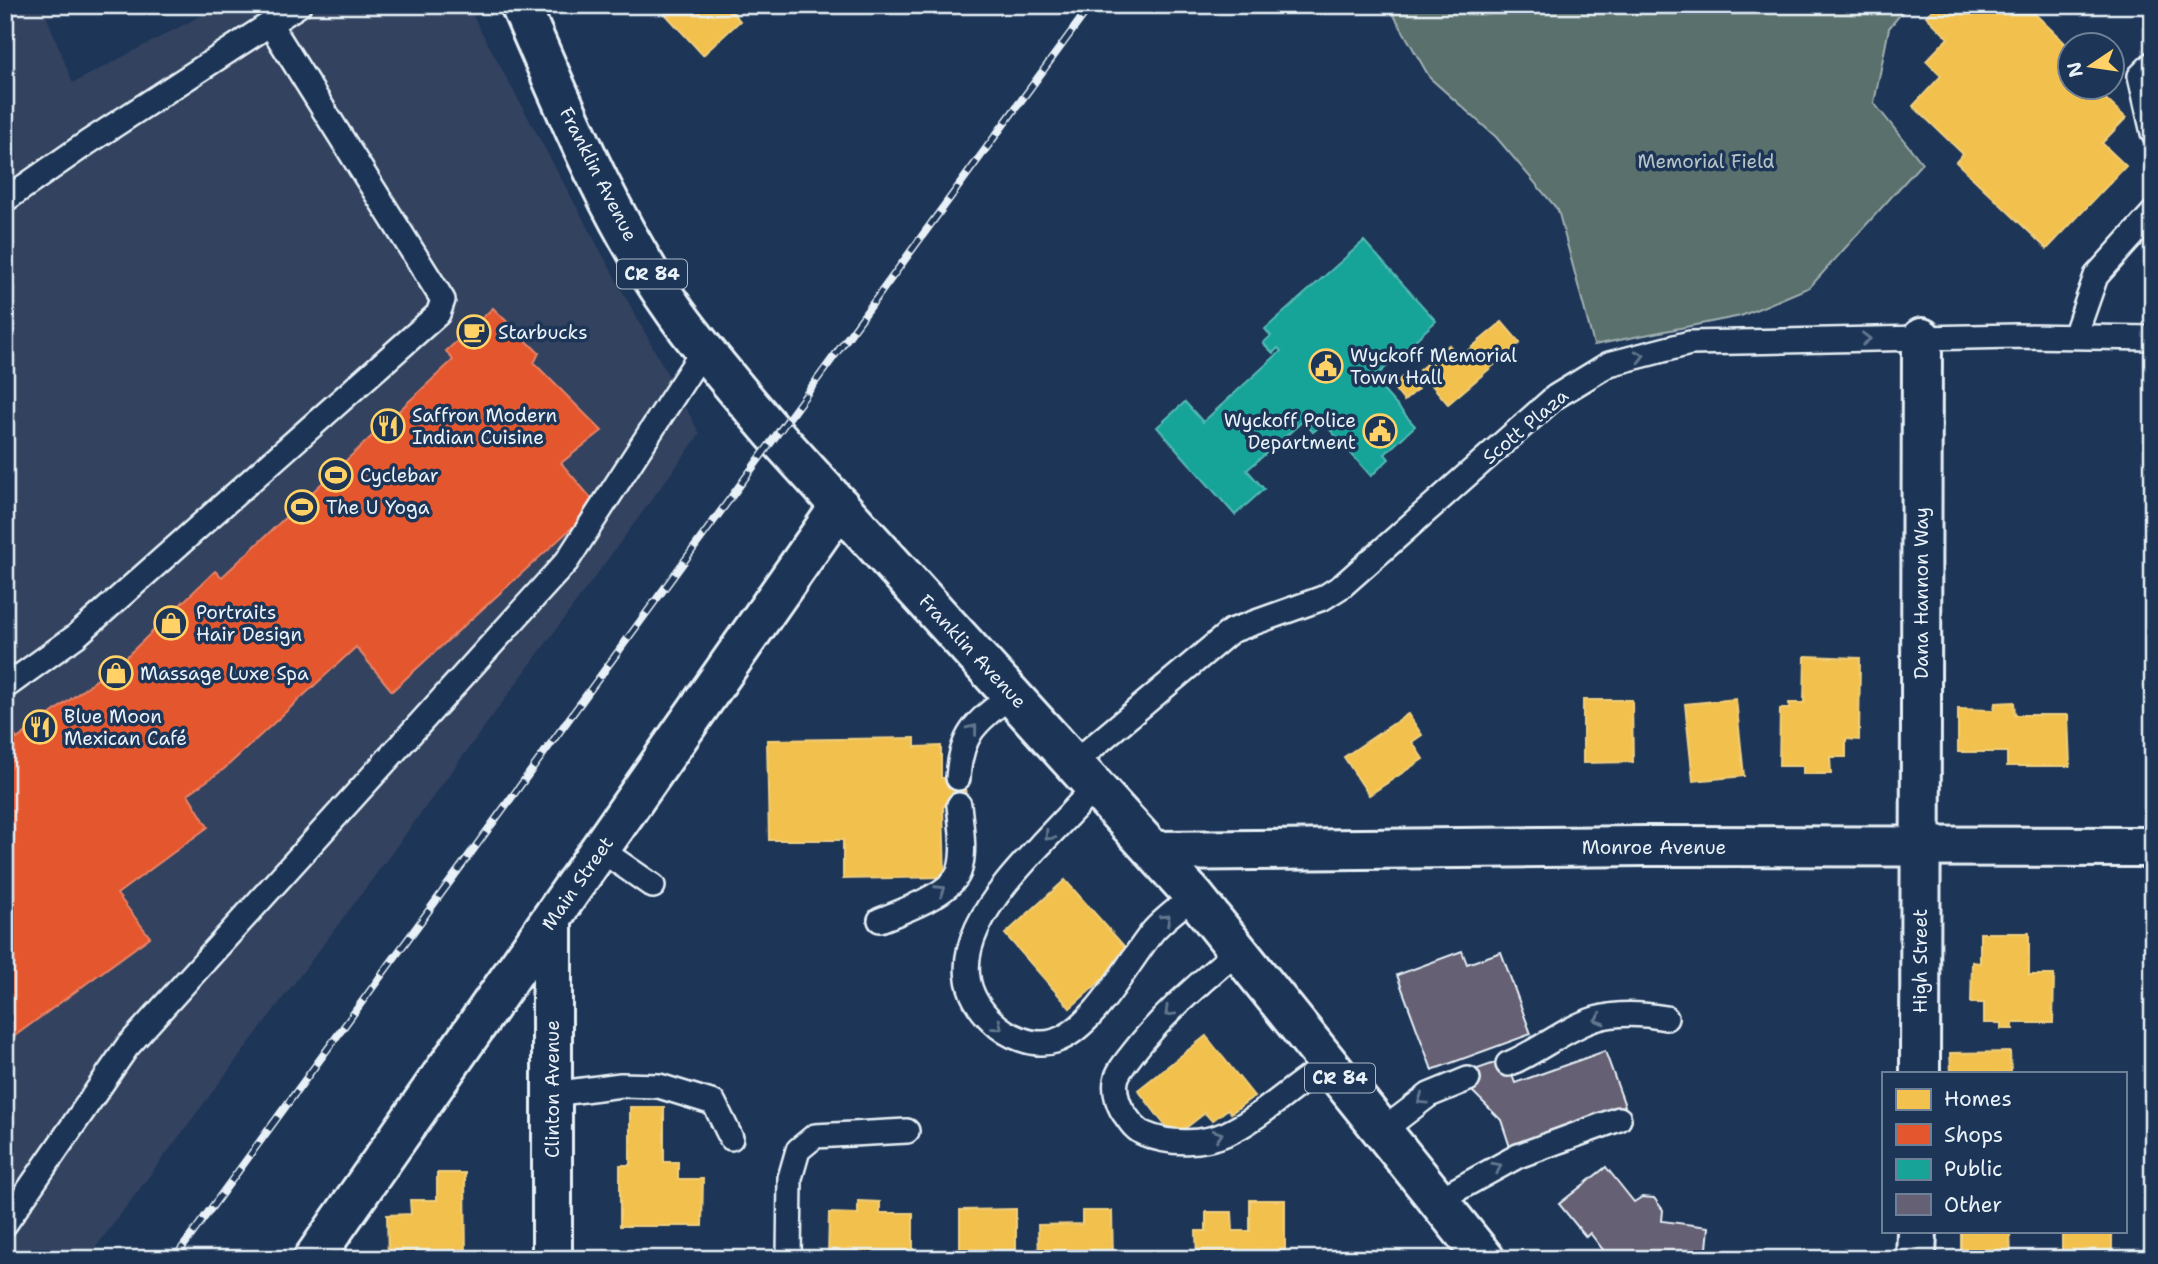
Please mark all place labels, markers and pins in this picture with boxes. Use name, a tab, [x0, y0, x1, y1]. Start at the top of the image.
cafe icon: Starbucks	[455, 313, 493, 351]
place label: Starbucks	[498, 320, 588, 345]
place label: Wyckoff Memorial Town Hall	[1350, 343, 1517, 390]
public building icon: Wyckoff Memorial Town Hall	[1307, 347, 1345, 385]
place label: Saffron Modern Indian Cuisine	[412, 403, 557, 450]
restaurant icon: Saffron Modern Indian Cuisine	[369, 407, 407, 445]
place label: Wyckoff Police Department	[1224, 408, 1356, 455]
public building icon: Wyckoff Police Department	[1361, 412, 1399, 450]
sports icon: Cyclebar	[317, 456, 355, 494]
place label: Cyclebar	[360, 463, 439, 488]
sports icon: The U Yoga	[283, 488, 321, 526]
place label: The U Yoga	[326, 495, 430, 520]
place label: Portraits Hair Design	[196, 600, 302, 647]
shop icon: Portraits Hair Design	[152, 604, 190, 642]
shop icon: Massage Luxe Spa	[97, 654, 135, 692]
place label: Massage Luxe Spa	[140, 661, 309, 686]
place label: Blue Moon Mexican Café	[64, 704, 187, 751]
restaurant icon: Blue Moon Mexican Café	[21, 708, 59, 746]

